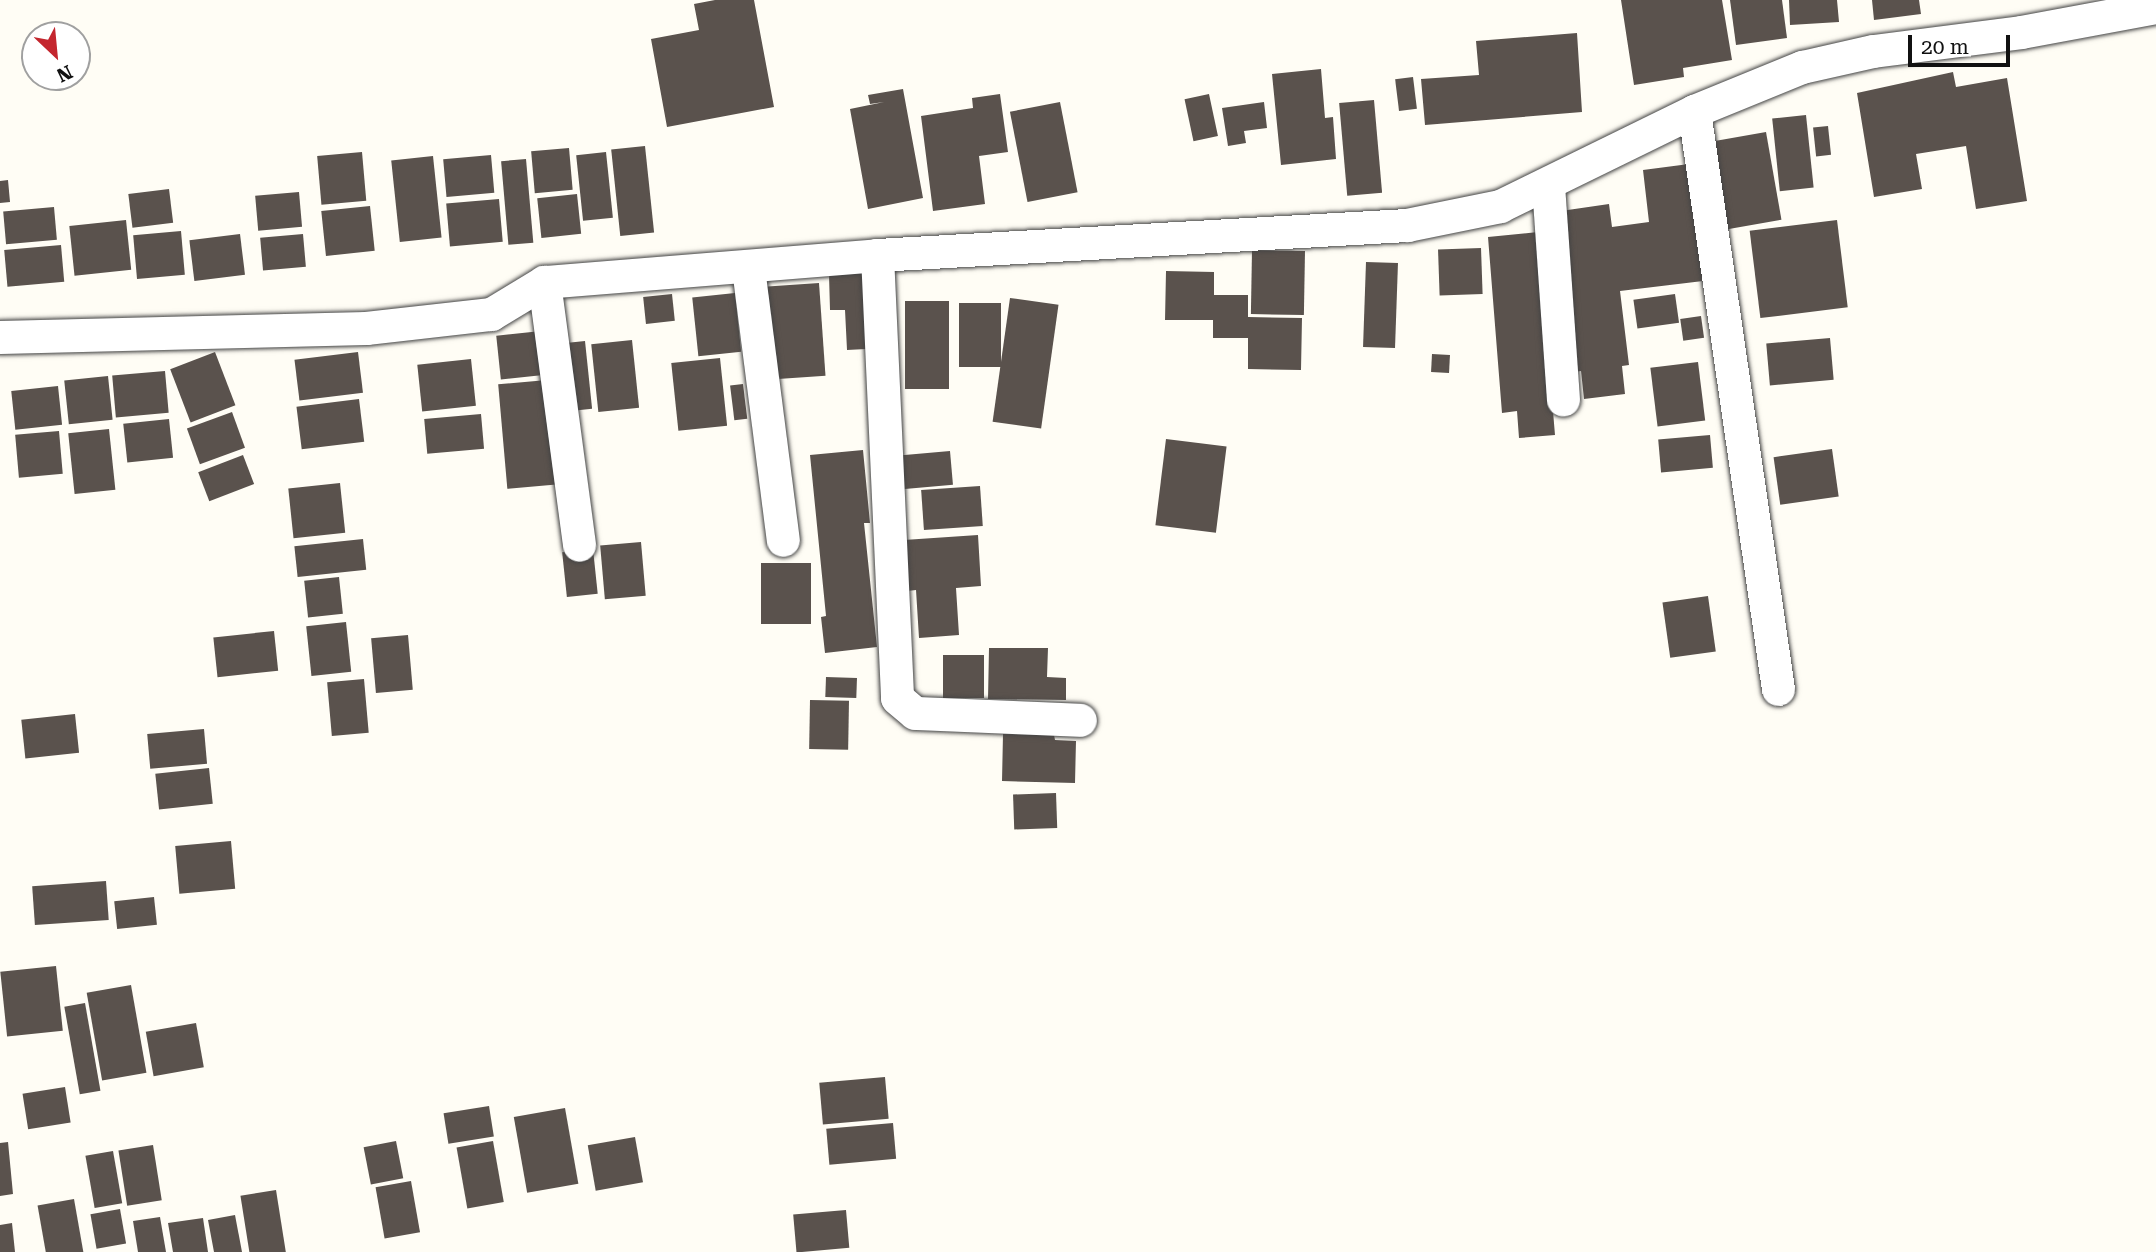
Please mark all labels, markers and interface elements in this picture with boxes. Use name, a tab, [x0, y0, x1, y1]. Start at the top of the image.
north arrow	[21, 21, 91, 91]
scale bar	[1911, 21, 2012, 65]
text: 20 m	[1921, 35, 1969, 59]
text: N	[53, 60, 76, 87]

